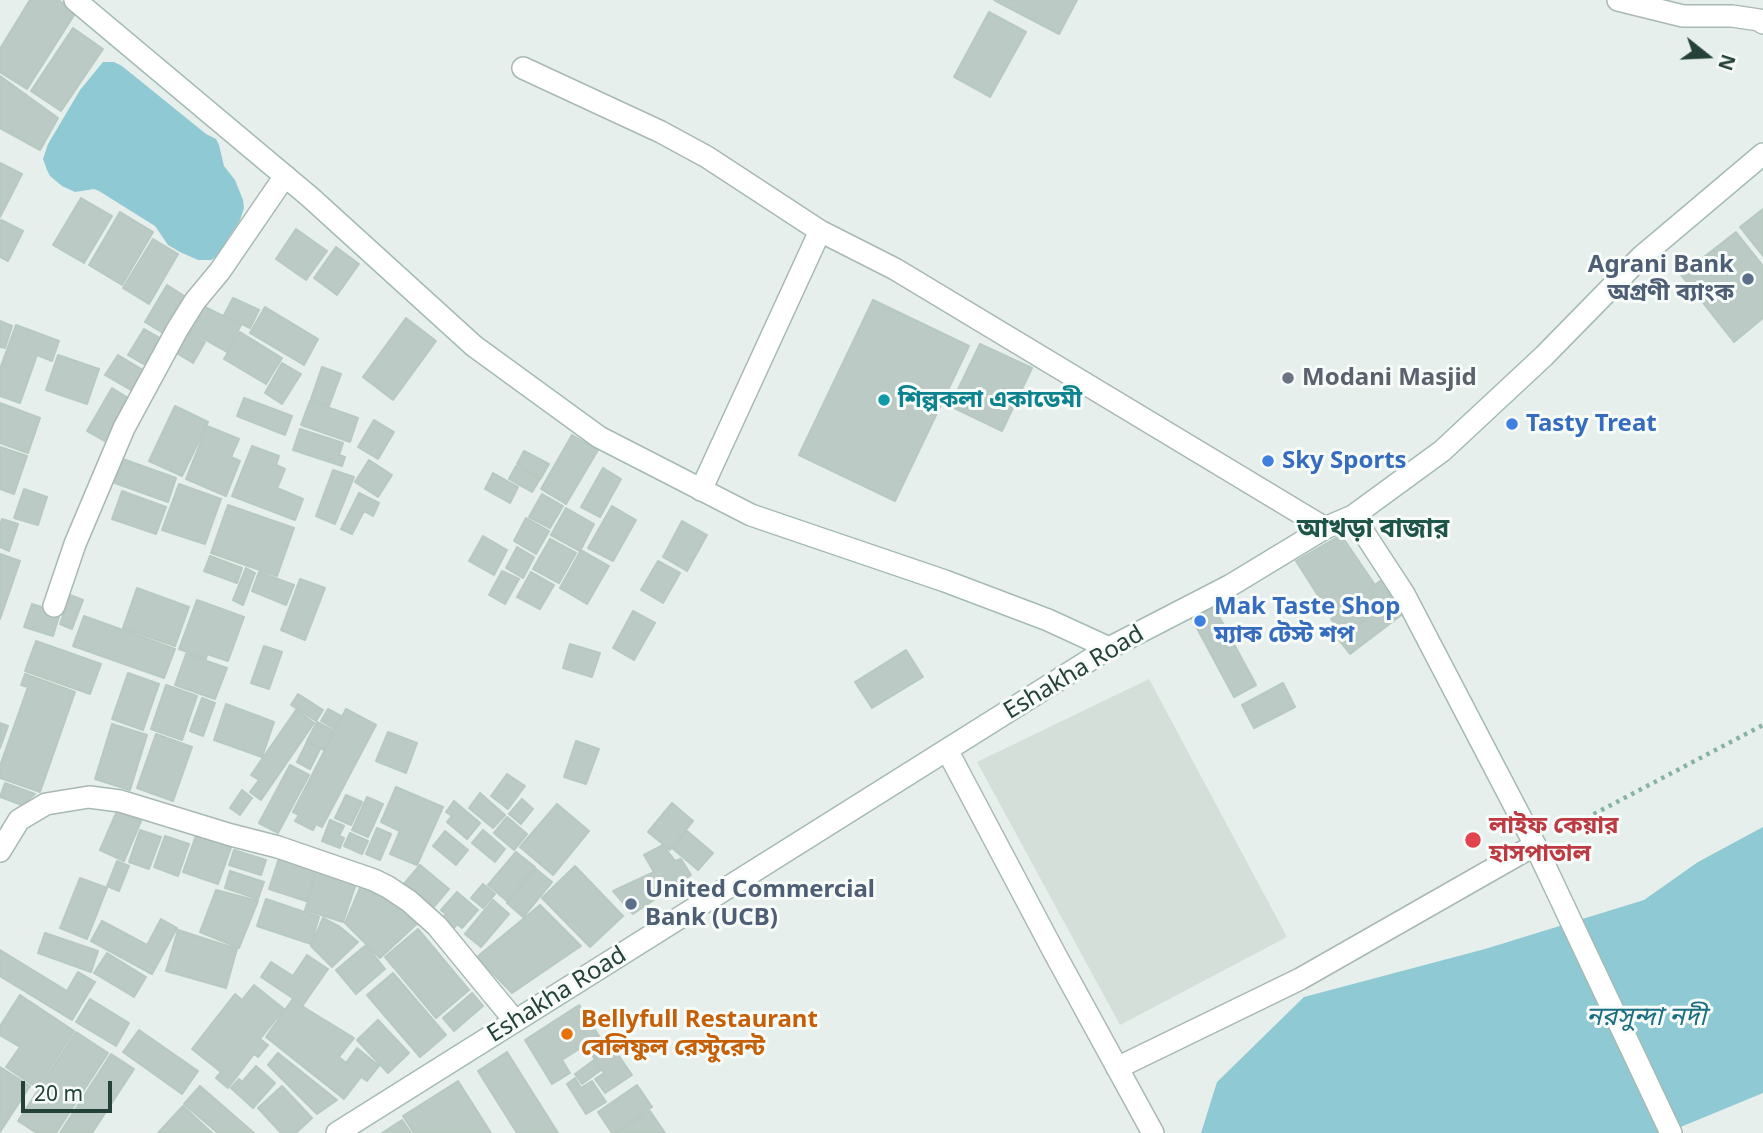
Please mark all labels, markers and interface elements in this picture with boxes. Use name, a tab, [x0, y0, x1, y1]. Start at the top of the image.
north arrow	[1672, 21, 1742, 91]
text: N	[1712, 51, 1742, 74]
place label: Agrani Bank অগ্রণী ব্যাংক	[1588, 251, 1734, 307]
marker: Agrani Bank অগ্রণী ব্যাংক	[1740, 271, 1756, 287]
place label: Modani Masjid	[1302, 364, 1477, 392]
marker: Modani Masjid	[1280, 370, 1296, 386]
place label: শিল্পকলা একাডেমী	[898, 386, 1082, 414]
marker: শিল্পকলা একাডেমী	[876, 392, 892, 408]
place label: Tasty Treat	[1526, 410, 1657, 438]
marker: Tasty Treat	[1504, 416, 1520, 432]
place label: Sky Sports	[1282, 447, 1407, 475]
marker: Sky Sports	[1260, 453, 1276, 469]
district label: আখড়া বাজার	[1297, 514, 1449, 546]
place label: Mak Taste Shop ম্যাক টেস্ট শপ	[1214, 593, 1400, 649]
marker: Mak Taste Shop ম্যাক টেস্ট শপ	[1192, 613, 1208, 629]
street label: Eshakha Road	[999, 620, 1149, 726]
place label: লাইফ কেয়ার হাসপাতাল	[1489, 812, 1618, 868]
marker: লাইফ কেয়ার হাসপাতাল	[1463, 830, 1483, 850]
place label: United Commercial Bank (UCB)	[645, 876, 875, 932]
marker: United Commercial Bank (UCB)	[623, 896, 639, 912]
street label: Eshakha Road	[482, 941, 632, 1049]
water label: নরসুন্দা নদী	[1586, 1002, 1706, 1034]
place label: Bellyfull Restaurant বেলিফুল রেস্টুরেন্ট	[581, 1006, 818, 1062]
marker: Bellyfull Restaurant বেলিফুল রেস্টুরেন্ট	[559, 1026, 575, 1042]
scale bar	[24, 1066, 116, 1110]
text: 20 m	[34, 1079, 83, 1107]

